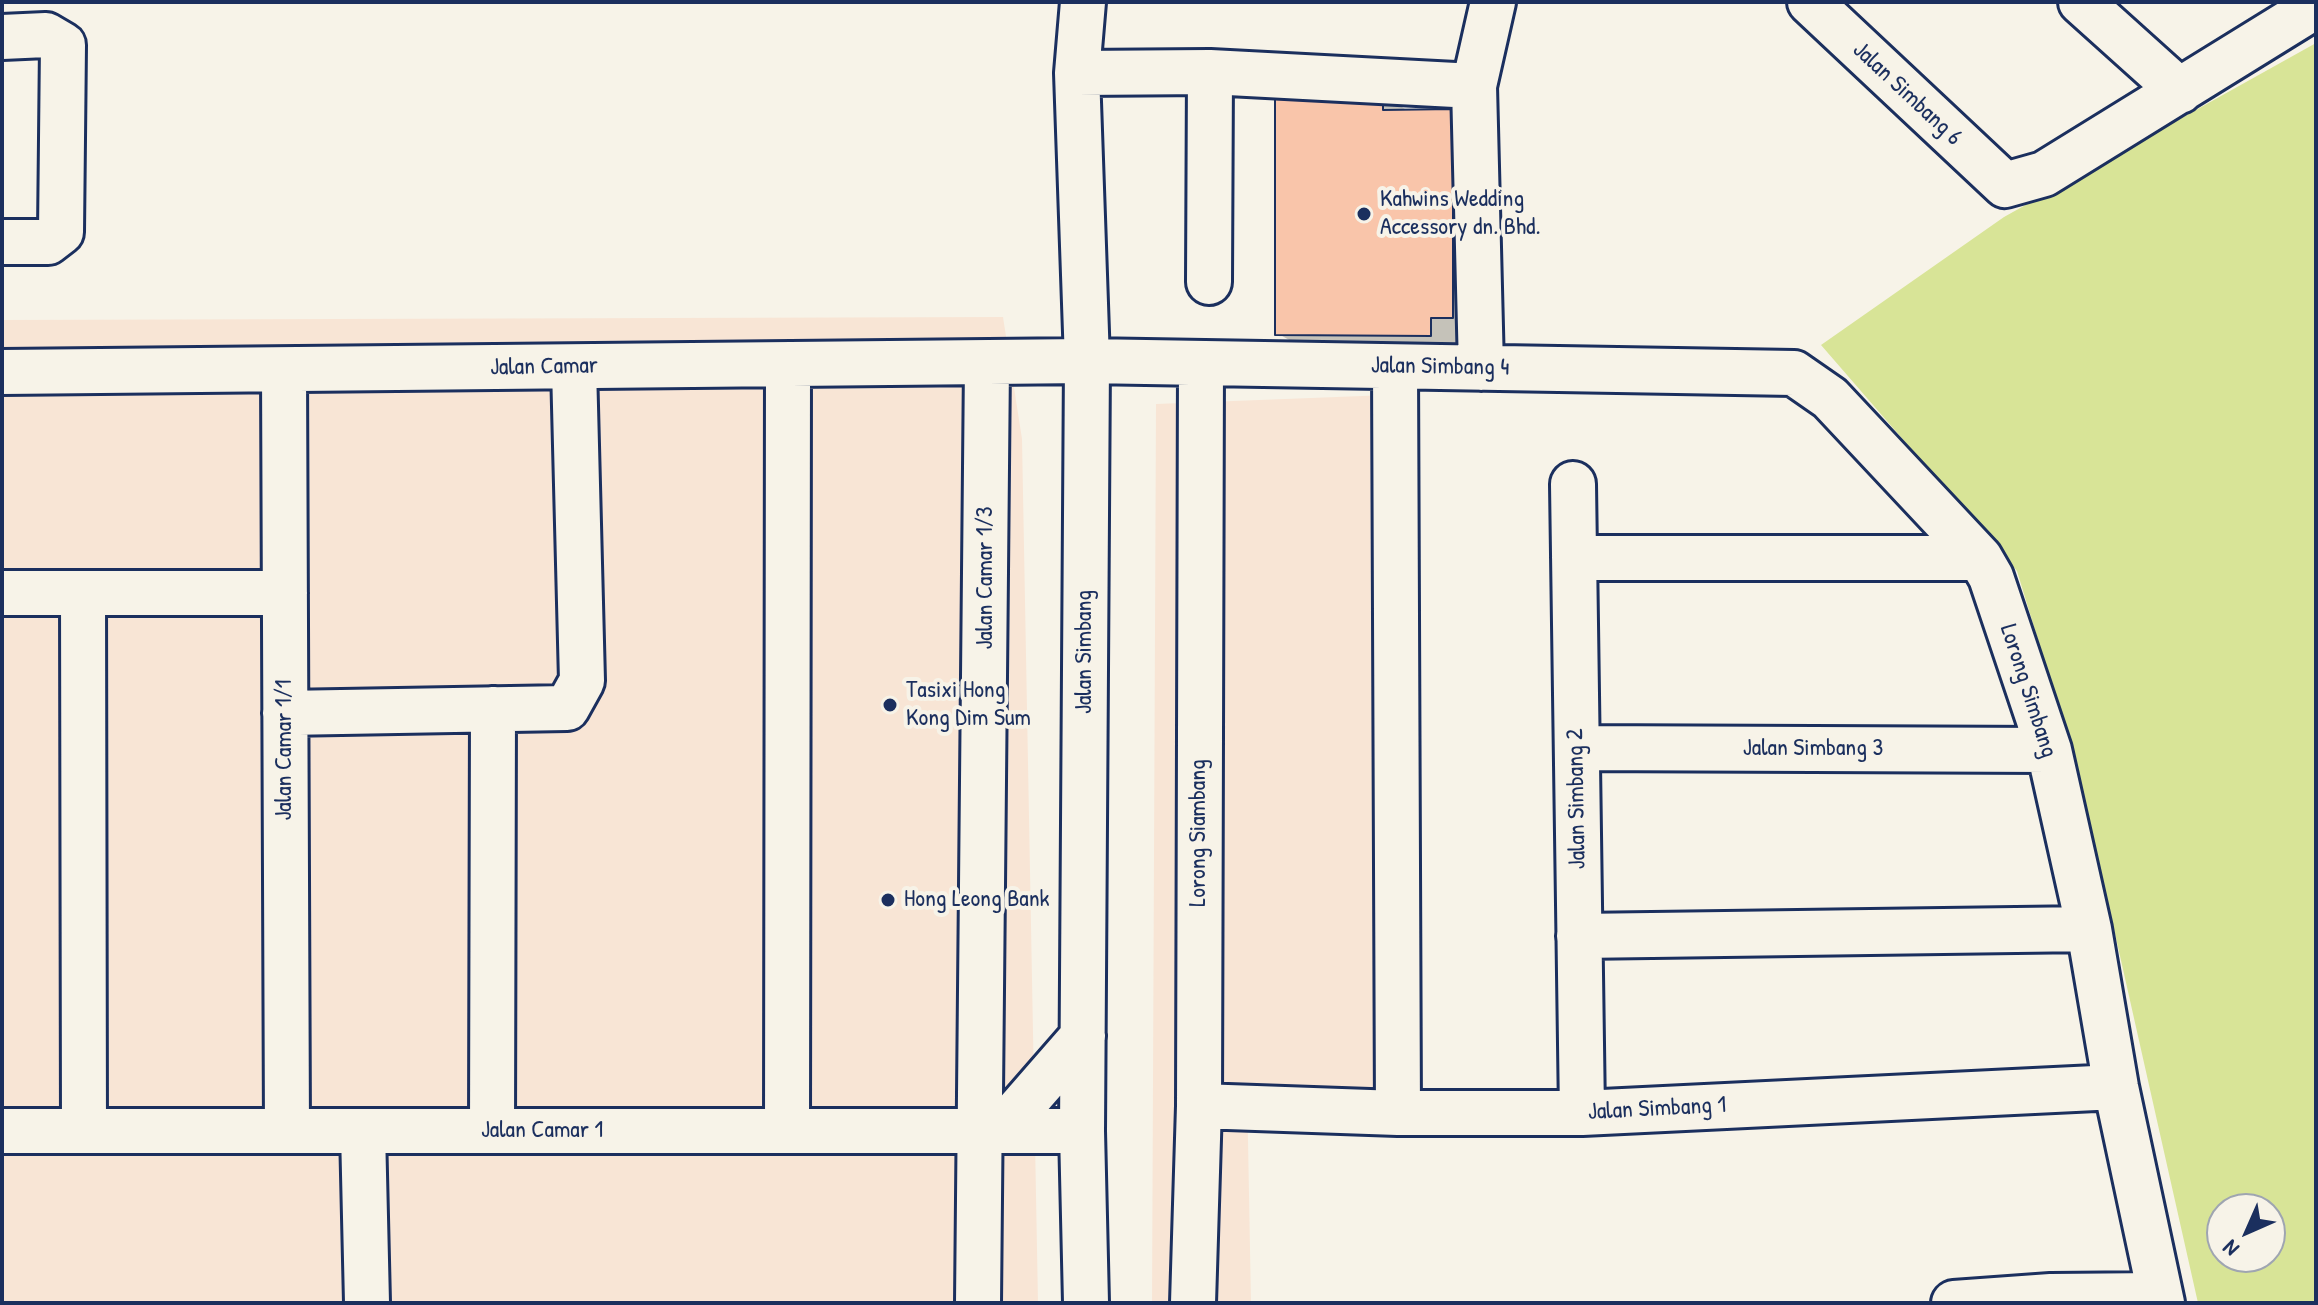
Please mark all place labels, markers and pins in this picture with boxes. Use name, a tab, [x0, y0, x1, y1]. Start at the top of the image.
place label: Kahwins Wedding Accessory dn. Bhd.	[1380, 186, 1541, 242]
marker: Kahwins Wedding Accessory dn. Bhd.	[1355, 205, 1373, 223]
place label: Tasixi Hong Kong Dim Sum	[906, 677, 1031, 733]
marker: Tasixi Hong Kong Dim Sum	[881, 696, 899, 714]
place label: Hong Leong Bank	[904, 886, 1050, 914]
marker: Hong Leong Bank	[879, 891, 897, 909]

